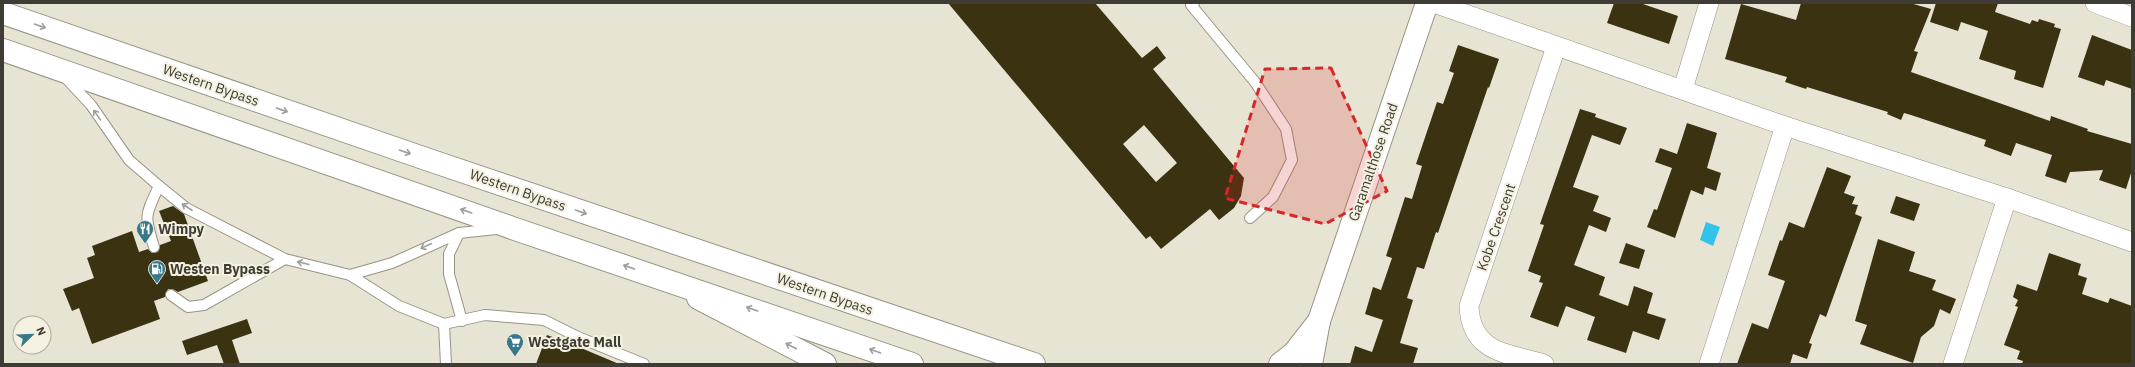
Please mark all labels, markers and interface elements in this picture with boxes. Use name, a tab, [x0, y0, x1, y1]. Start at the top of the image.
one-way arrow	[33, 23, 46, 30]
street label: Western Bypass	[160, 60, 262, 110]
street label: Garamalthose Road	[1344, 100, 1402, 224]
one-way arrow	[276, 106, 288, 114]
one-way arrow	[93, 109, 101, 120]
one-way arrow	[398, 149, 411, 156]
street label: Western Bypass	[467, 165, 569, 215]
street label: Kobe Crescent	[1473, 181, 1519, 273]
one-way arrow	[182, 203, 193, 211]
one-way arrow	[460, 207, 472, 215]
one-way arrow	[575, 208, 587, 216]
restaurant icon: Wimpy	[135, 219, 155, 244]
place label: Wimpy	[158, 220, 205, 238]
one-way arrow	[421, 243, 433, 250]
fuel station icon: Westen Bypass	[147, 259, 167, 284]
one-way arrow	[297, 259, 310, 267]
place label: Westen Bypass	[170, 260, 270, 278]
one-way arrow	[623, 263, 635, 271]
street label: Western Bypass	[774, 269, 876, 319]
one-way arrow	[745, 305, 758, 312]
north arrow	[12, 315, 52, 355]
text: N	[33, 325, 49, 338]
supermarket icon: Westgate Mall	[505, 332, 525, 357]
place label: Westgate Mall	[528, 333, 621, 351]
one-way arrow	[785, 342, 797, 349]
one-way arrow	[868, 347, 881, 354]

